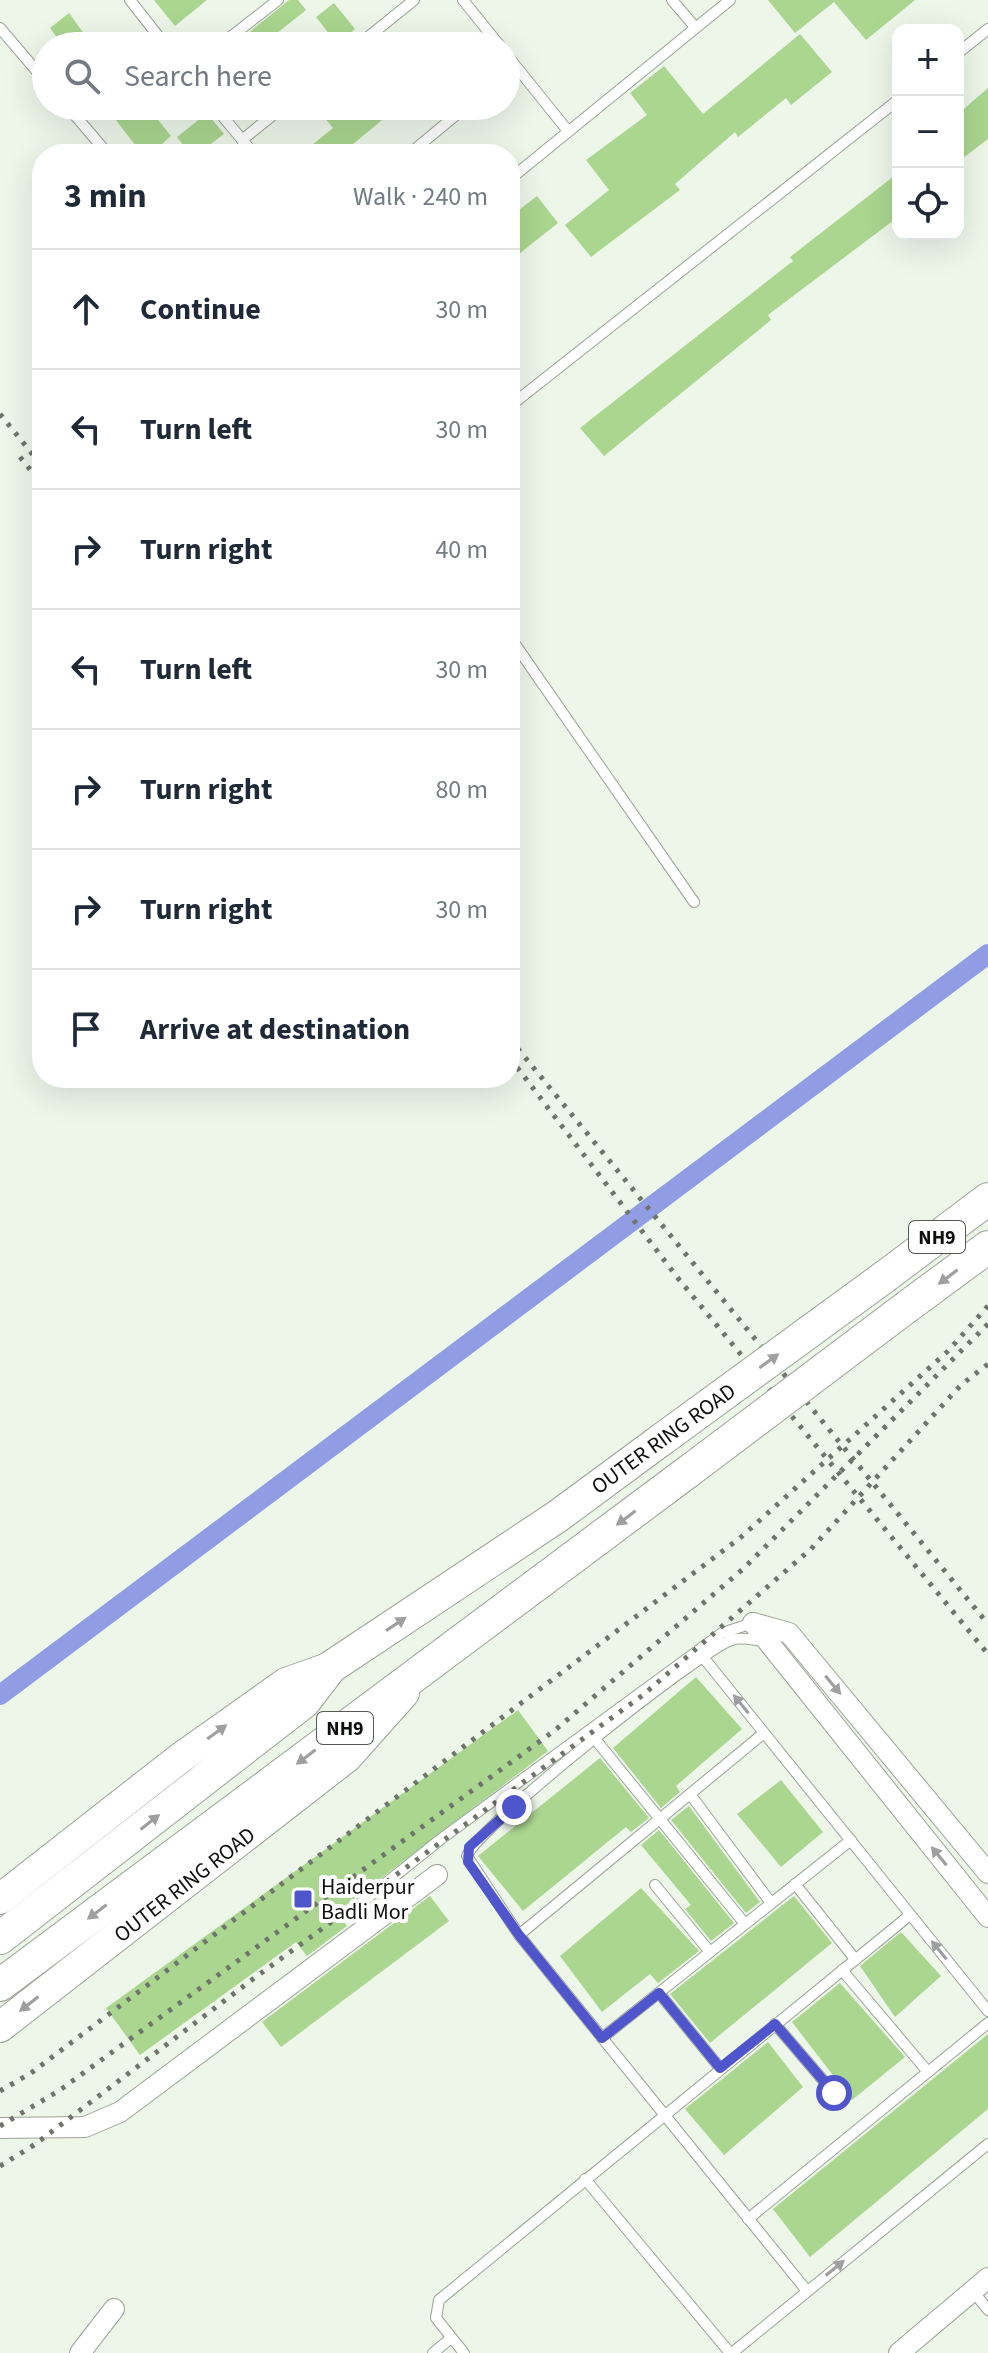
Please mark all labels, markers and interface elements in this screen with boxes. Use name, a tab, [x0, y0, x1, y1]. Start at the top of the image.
map controls	[892, 24, 964, 240]
button: +	[892, 24, 964, 96]
search box	[32, 32, 520, 120]
icon: search	[60, 54, 104, 98]
text: Search here	[124, 55, 272, 98]
button: −	[892, 96, 964, 168]
button: locate	[892, 168, 964, 240]
text: 3 min	[64, 172, 147, 221]
text: Walk · 240 m	[353, 178, 488, 215]
icon: ahead	[64, 287, 108, 331]
text: Continue	[140, 288, 261, 331]
text: 30 m	[435, 291, 488, 328]
icon: left	[64, 407, 108, 451]
text: Turn left	[140, 408, 252, 451]
text: 30 m	[435, 411, 488, 448]
icon: right	[64, 527, 108, 571]
text: Turn right	[140, 528, 272, 571]
text: 40 m	[435, 531, 488, 568]
icon: left	[64, 647, 108, 691]
text: Turn left	[140, 648, 252, 691]
text: 30 m	[435, 651, 488, 688]
icon: right	[64, 767, 108, 811]
text: Turn right	[140, 768, 272, 811]
text: 80 m	[435, 771, 488, 808]
icon: right	[64, 887, 108, 931]
text: Turn right	[140, 888, 272, 931]
text: 30 m	[435, 891, 488, 928]
icon: arrive	[64, 1007, 108, 1051]
text: Arrive at destination	[140, 1008, 410, 1051]
road number: NH9	[909, 1221, 965, 1253]
one-way arrow	[938, 1268, 958, 1284]
one-way arrow	[759, 1353, 780, 1369]
street label: OUTER RING ROAD	[585, 1375, 743, 1502]
one-way arrow	[616, 1509, 637, 1525]
one-way arrow	[385, 1617, 407, 1632]
one-way arrow	[824, 1675, 841, 1695]
one-way arrow	[733, 1694, 750, 1714]
road number: NH9	[317, 1712, 373, 1744]
one-way arrow	[206, 1724, 228, 1740]
one-way arrow	[296, 1748, 316, 1764]
route end	[496, 1789, 532, 1825]
one-way arrow	[140, 1814, 160, 1830]
street label: OUTER RING ROAD	[107, 1819, 262, 1950]
one-way arrow	[931, 1846, 948, 1866]
place label: Haiderpur Badli Mor	[321, 1871, 415, 1928]
marker: Haiderpur Badli Mor	[292, 1888, 314, 1910]
one-way arrow	[86, 1904, 108, 1920]
one-way arrow	[931, 1940, 948, 1960]
one-way arrow	[19, 1996, 39, 2012]
route start	[816, 2075, 852, 2111]
one-way arrow	[825, 2260, 845, 2277]

